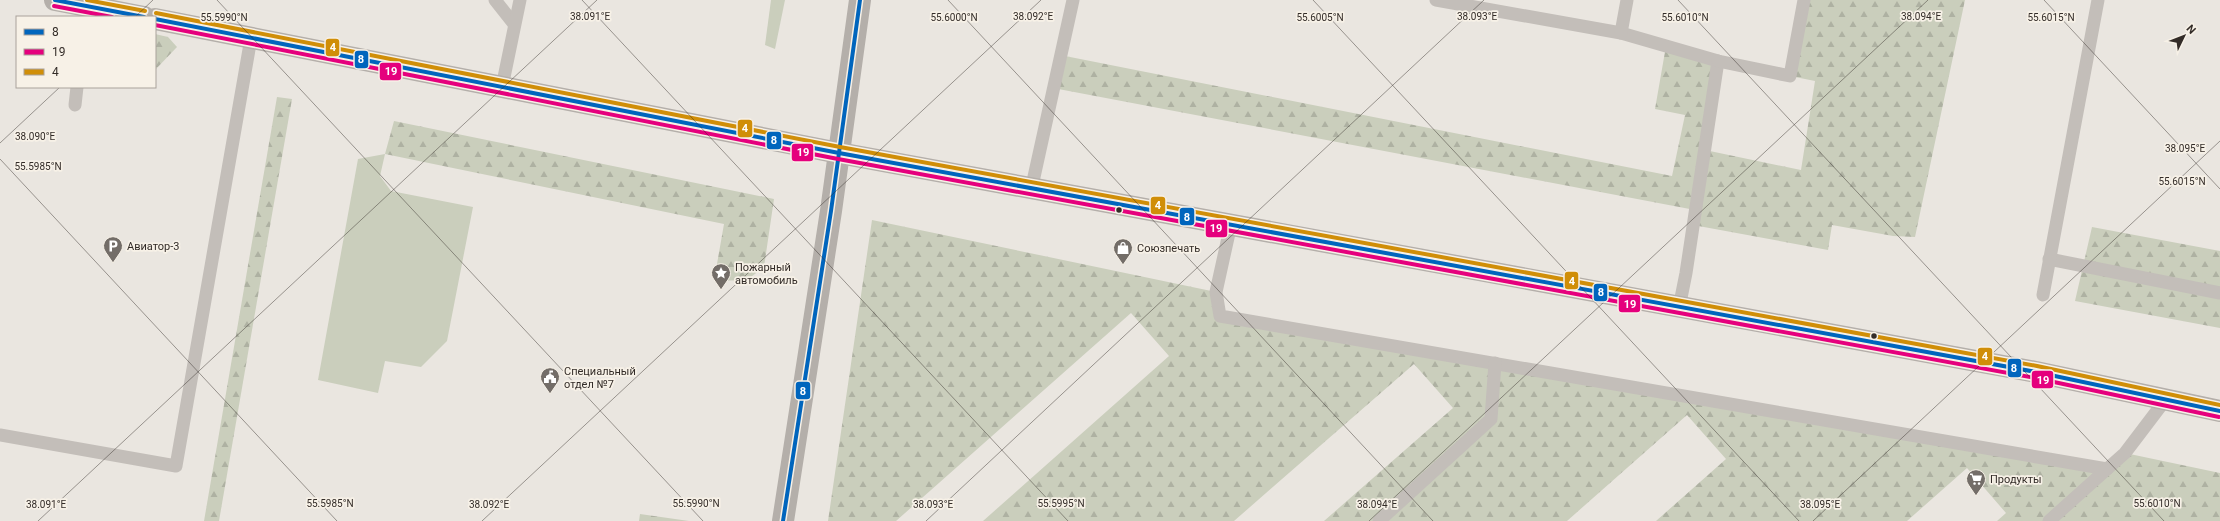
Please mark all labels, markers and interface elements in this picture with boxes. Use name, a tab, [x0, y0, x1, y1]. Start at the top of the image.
text: 38.091°E	[570, 11, 610, 22]
text: 38.092°E	[1013, 11, 1053, 22]
text: 38.093°E	[1457, 11, 1497, 22]
text: 38.094°E	[1901, 11, 1941, 22]
text: 55.5990°N	[200, 12, 248, 23]
text: 55.6000°N	[930, 12, 978, 23]
text: 55.6005°N	[1296, 12, 1344, 23]
text: 55.6010°N	[1661, 12, 1709, 23]
text: 55.6015°N	[2027, 12, 2075, 23]
legend	[16, 16, 156, 88]
north arrow	[2164, 16, 2204, 56]
text: N	[2184, 22, 2199, 37]
text: 8	[52, 25, 59, 39]
line badge: 4	[325, 38, 340, 57]
text: 4	[330, 41, 337, 54]
text: 19	[52, 45, 66, 59]
line badge: 8	[354, 50, 369, 69]
text: 8	[358, 53, 364, 66]
line badge: 19	[379, 62, 402, 81]
text: 4	[52, 65, 59, 79]
text: 19	[385, 65, 397, 78]
line badge: 4	[737, 119, 753, 138]
text: 4	[742, 122, 749, 135]
text: 38.090°E	[15, 131, 55, 142]
line badge: 8	[766, 131, 782, 150]
text: 8	[771, 134, 777, 147]
line badge: 19	[791, 143, 814, 162]
text: 38.095°E	[2165, 143, 2205, 154]
text: 19	[797, 146, 809, 159]
text: 55.5985°N	[14, 161, 62, 172]
text: 55.6015°N	[2158, 176, 2206, 187]
line badge: 4	[1150, 196, 1166, 215]
text: 4	[1155, 199, 1162, 212]
unlabelled marker	[1114, 205, 1124, 215]
line badge: 8	[1179, 207, 1195, 226]
text: 8	[1184, 211, 1190, 224]
line badge: 19	[1205, 219, 1228, 238]
text: 19	[1210, 222, 1222, 235]
parking icon: Авиатор-3	[102, 235, 124, 263]
shop icon: Союзпечать	[1112, 237, 1134, 265]
place label: Авиатор-3	[127, 240, 179, 253]
place label: Союзпечать	[1137, 242, 1200, 255]
place label: Пожарный автомобиль	[735, 261, 798, 287]
place icon: Пожарный автомобиль	[710, 262, 732, 290]
line badge: 4	[1564, 271, 1579, 290]
text: 4	[1569, 275, 1576, 288]
line badge: 8	[1593, 283, 1608, 302]
text: 8	[1598, 286, 1604, 299]
line badge: 19	[1618, 294, 1641, 313]
text: 19	[1624, 298, 1636, 311]
unlabelled marker	[1869, 331, 1879, 341]
line badge: 4	[1977, 347, 1993, 366]
text: 4	[1982, 350, 1989, 363]
line badge: 8	[2007, 358, 2022, 378]
text: 8	[2011, 362, 2017, 375]
place label: Специальный отдел №7	[564, 365, 636, 391]
public building icon: Специальный отдел №7	[539, 366, 561, 394]
line badge: 19	[2031, 370, 2054, 389]
text: 19	[2037, 374, 2049, 387]
line badge: 8	[795, 381, 811, 400]
text: 8	[800, 385, 806, 398]
supermarket icon: Продукты	[1965, 468, 1987, 496]
place label: Продукты	[1990, 473, 2042, 486]
text: 55.5985°N	[306, 498, 354, 509]
text: 55.5990°N	[672, 498, 720, 509]
text: 55.5995°N	[1037, 498, 1085, 509]
text: 55.6010°N	[2133, 498, 2181, 509]
text: 38.091°E	[26, 499, 66, 510]
text: 38.092°E	[469, 499, 509, 510]
text: 38.093°E	[913, 499, 953, 510]
text: 38.094°E	[1357, 499, 1397, 510]
text: 38.095°E	[1800, 499, 1840, 510]

